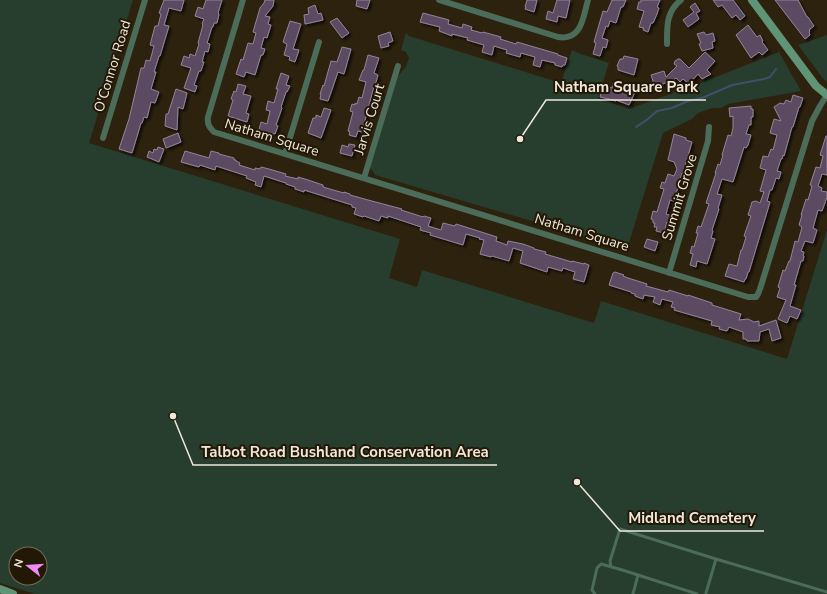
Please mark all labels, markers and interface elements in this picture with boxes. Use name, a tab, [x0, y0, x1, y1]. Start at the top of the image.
street label: O'Connor Road	[89, 18, 136, 115]
callout: Natham Square Park	[546, 73, 706, 100]
text: Natham Square Park	[554, 77, 699, 97]
street label: Jarvis Court	[349, 81, 389, 158]
street label: Natham Square	[222, 114, 322, 161]
street label: Summit Grove	[657, 152, 702, 243]
street label: Natham Square	[532, 209, 632, 256]
callout: Talbot Road Bushland Conservation Area	[193, 438, 497, 465]
text: Talbot Road Bushland Conservation Area	[201, 442, 489, 462]
callout: Midland Cemetery	[620, 504, 764, 531]
text: Midland Cemetery	[628, 508, 756, 528]
north arrow	[8, 546, 48, 586]
text: N	[11, 557, 27, 569]

